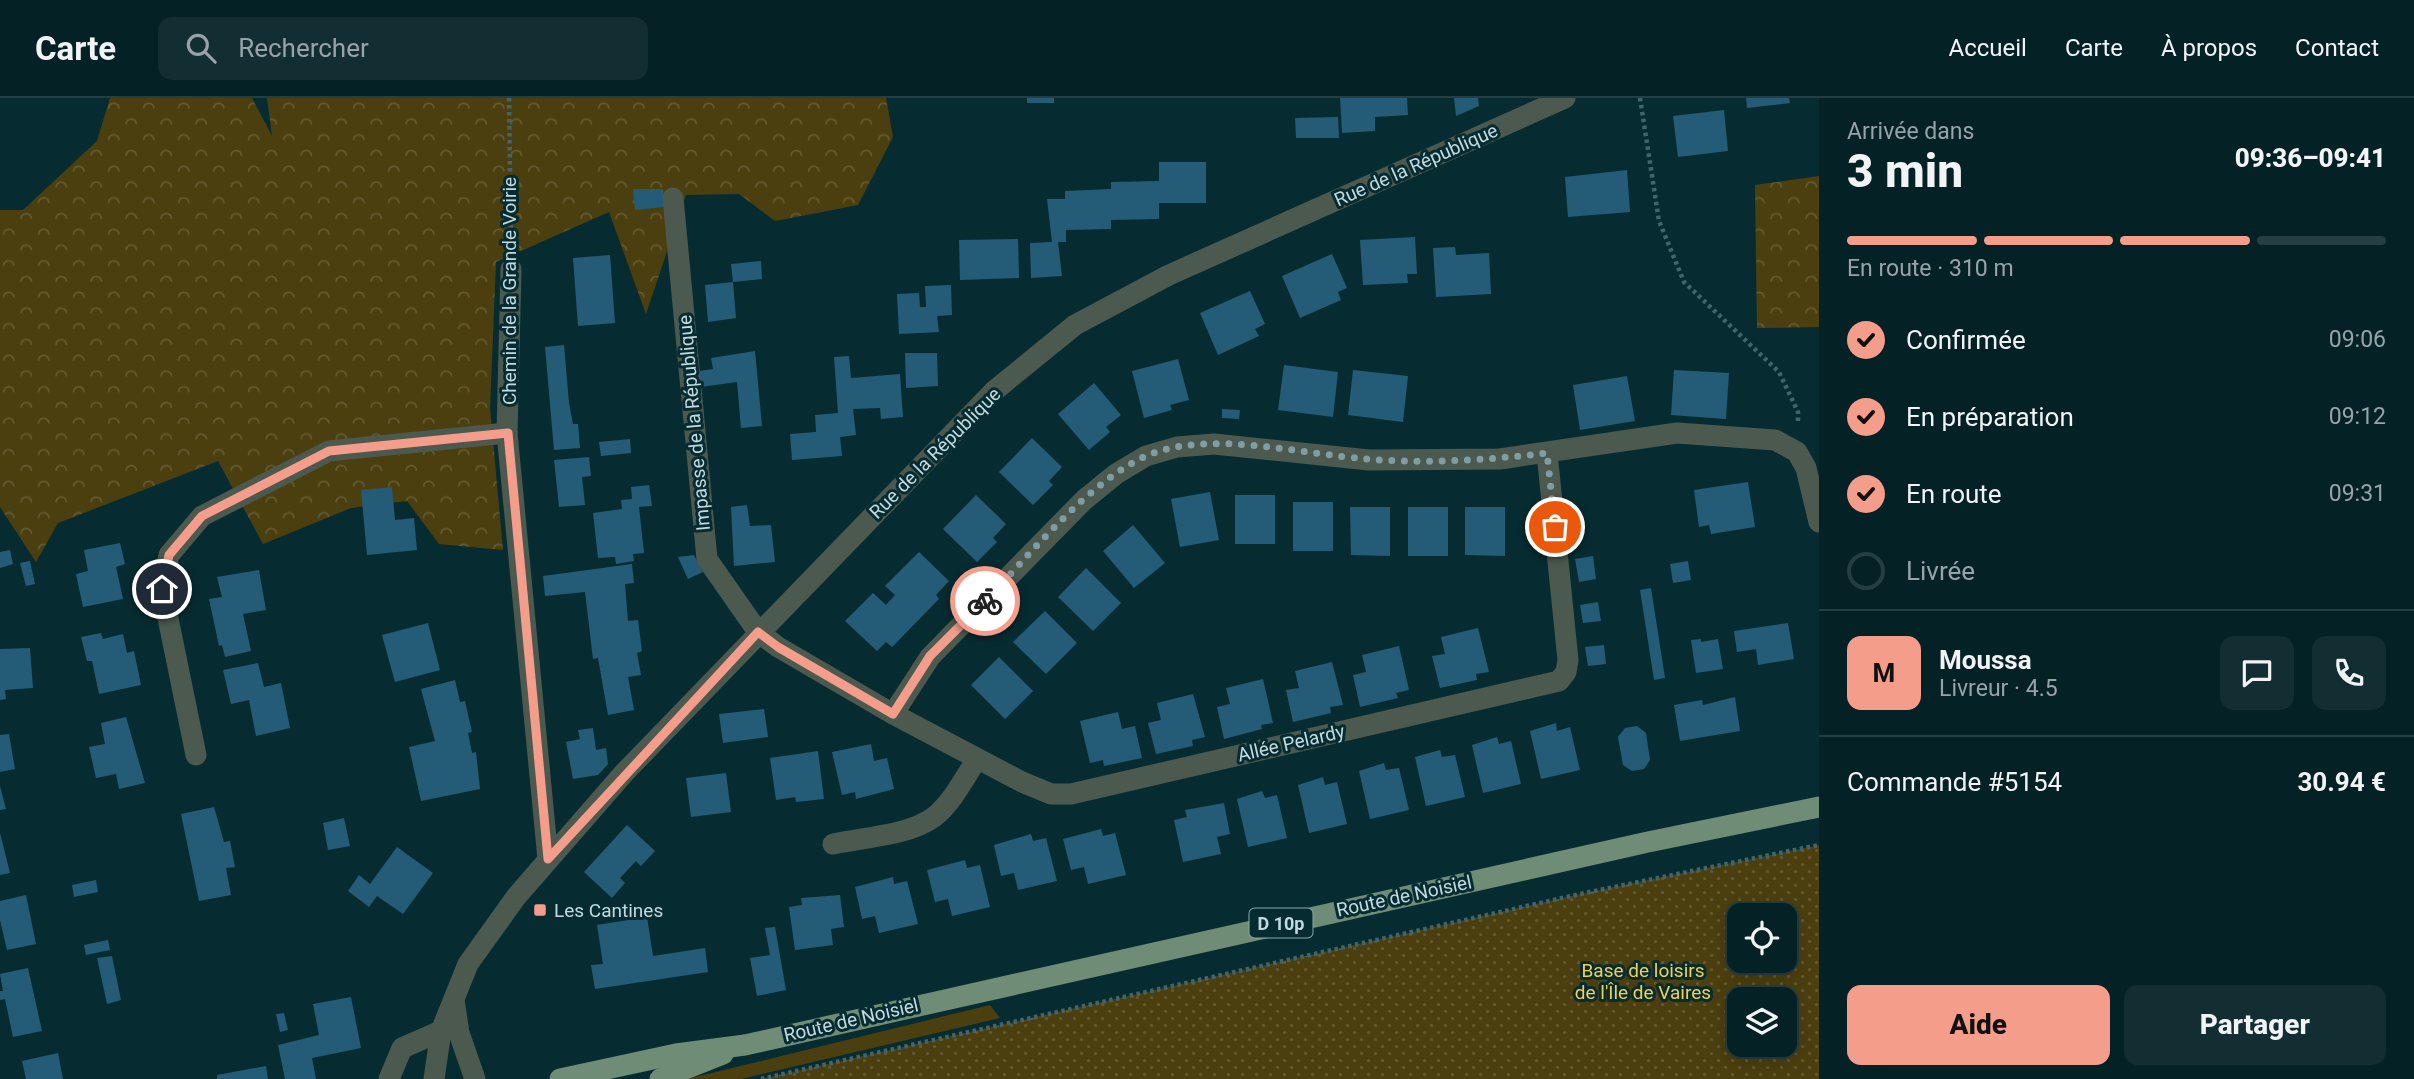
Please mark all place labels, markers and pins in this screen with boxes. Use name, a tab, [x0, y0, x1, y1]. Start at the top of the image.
pin	[1525, 497, 1585, 557]
pin	[132, 559, 192, 619]
place label: Les Cantines	[554, 899, 663, 922]
marker: Les Cantines	[532, 902, 548, 918]

